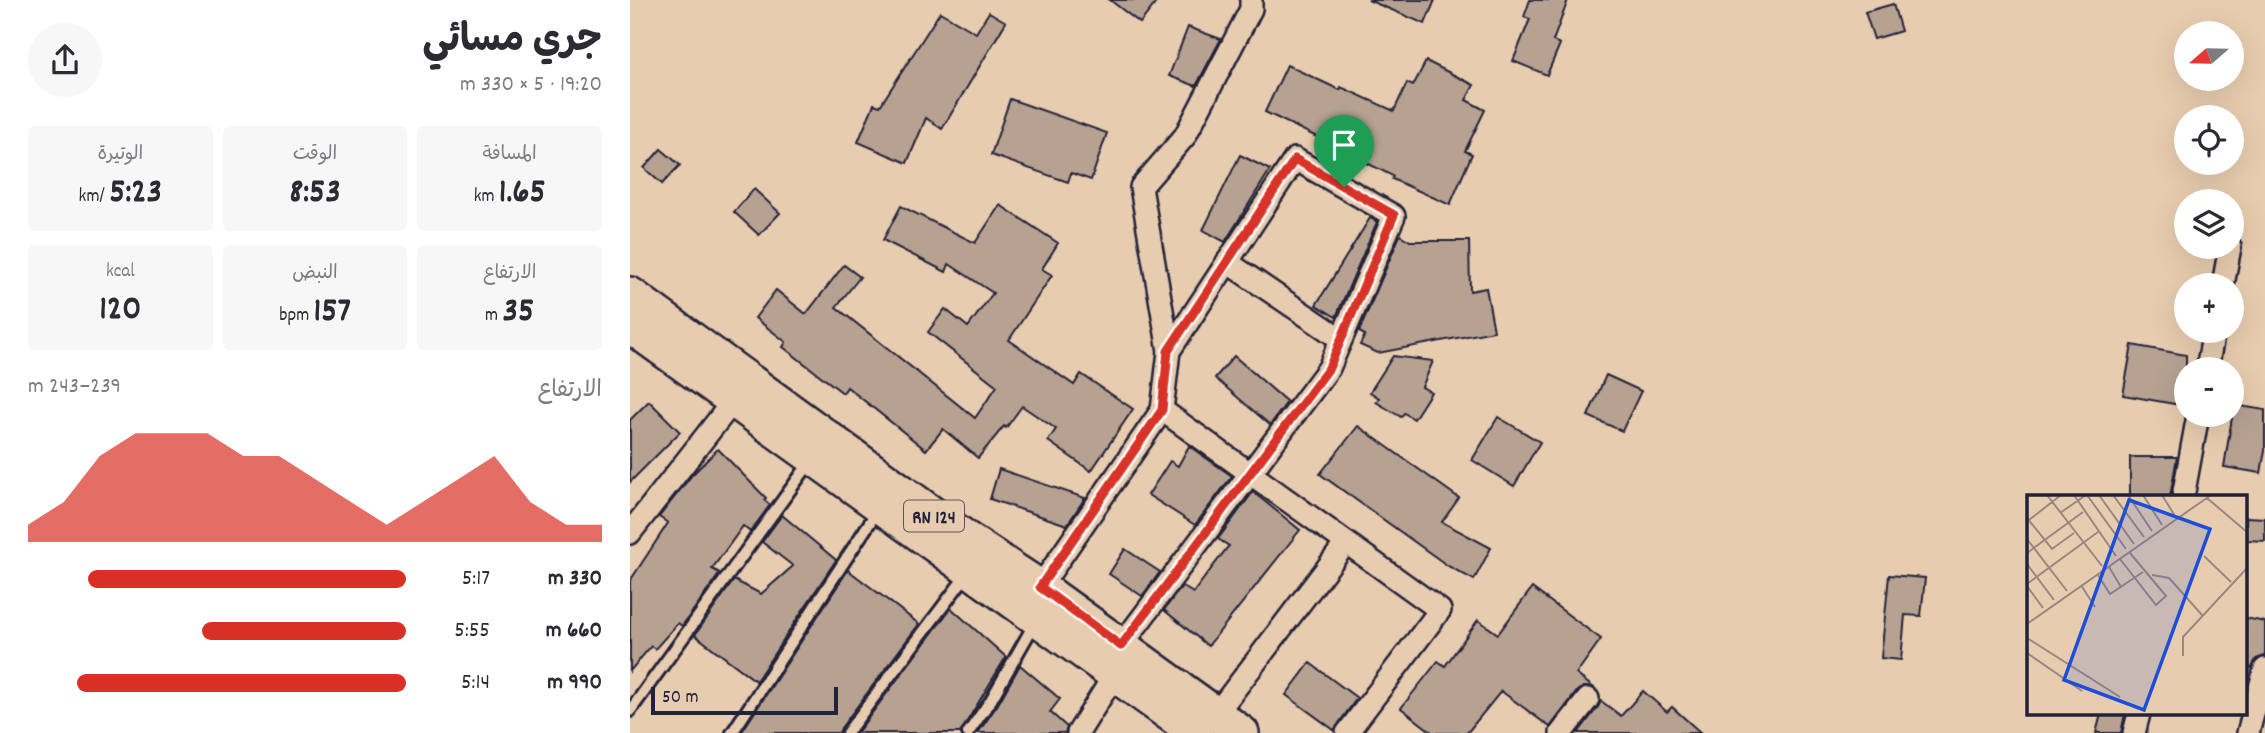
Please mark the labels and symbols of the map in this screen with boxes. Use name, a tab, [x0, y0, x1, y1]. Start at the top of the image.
north arrow	[2174, 21, 2244, 91]
pin	[1314, 115, 1374, 187]
inset map	[2027, 495, 2248, 716]
road number: RN 124	[904, 500, 964, 531]
scale bar	[651, 684, 838, 716]

